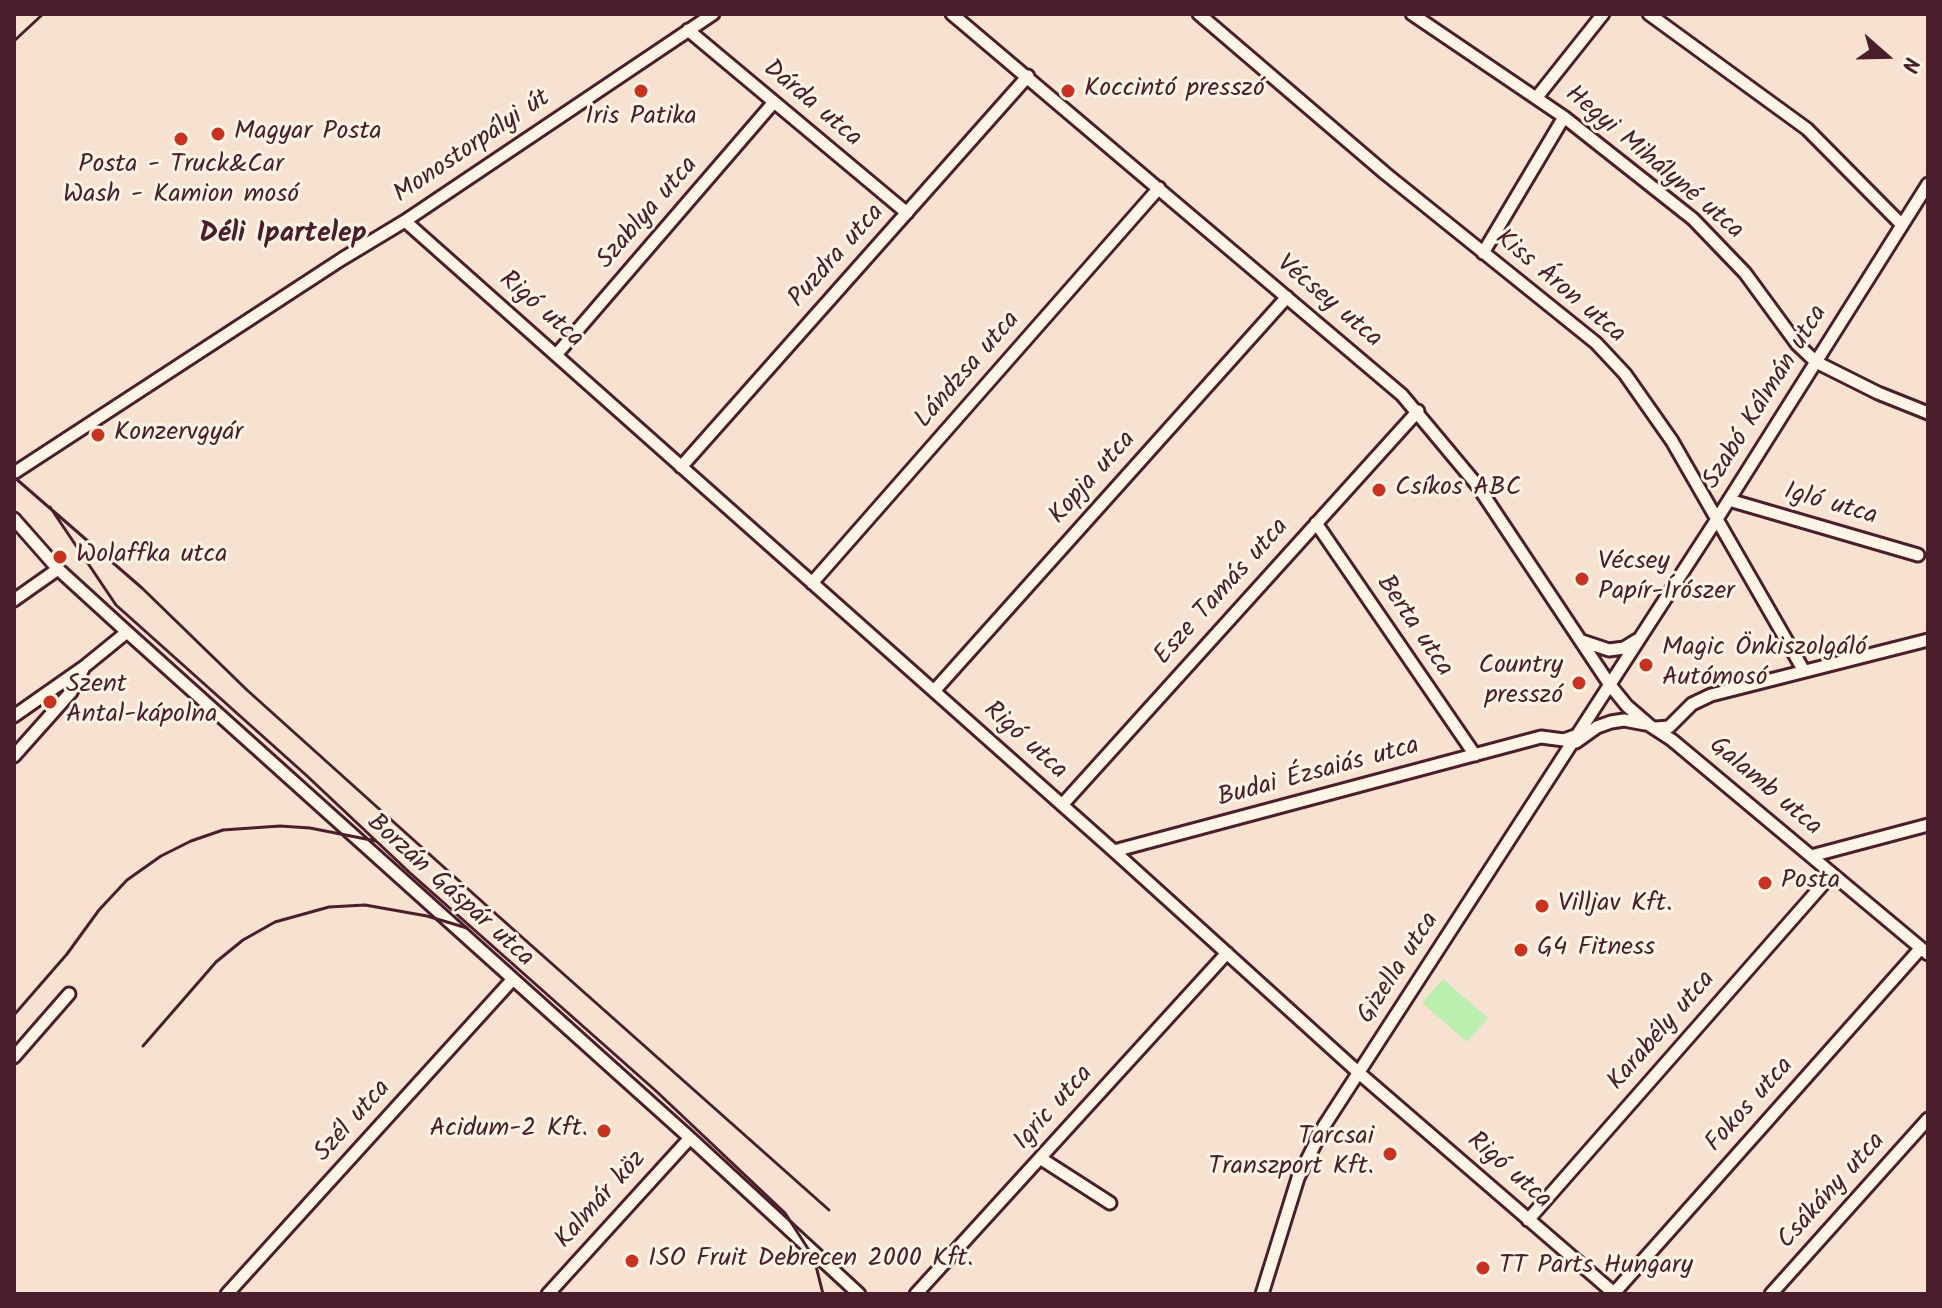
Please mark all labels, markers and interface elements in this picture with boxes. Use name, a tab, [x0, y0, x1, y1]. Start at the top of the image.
north arrow	[1846, 16, 1926, 96]
text: N	[1890, 52, 1928, 77]
street label: Dárda utca	[755, 55, 867, 155]
place label: Koccintó presszó	[1084, 75, 1265, 107]
street label: Hegyi Mihályné utca	[1557, 80, 1749, 248]
marker: Iris Patika	[632, 82, 650, 100]
marker: Koccintó presszó	[1059, 82, 1077, 100]
street label: Monostorpályi út	[389, 84, 557, 212]
place label: Iris Patika	[585, 103, 697, 135]
place label: Magyar Posta	[234, 118, 382, 150]
marker: Magyar Posta	[209, 125, 227, 143]
marker: Posta - Truck&Car Wash - Kamion mosó	[172, 130, 190, 148]
place label: Posta - Truck&Car Wash - Kamion mosó	[63, 151, 299, 212]
street label: Szablya utca	[592, 151, 706, 277]
street label: Puzdra utca	[783, 199, 893, 315]
district label: Déli Ipartelep	[199, 219, 367, 253]
street label: Kiss Áron utca	[1487, 224, 1631, 352]
street label: Vécsey utca	[1269, 250, 1387, 356]
street label: Rigó utca	[491, 266, 589, 356]
street label: Szabó Kálmán utca	[1698, 300, 1836, 496]
street label: Lándzsa utca	[910, 306, 1028, 436]
place label: Konzervgyár	[114, 419, 243, 451]
marker: Konzervgyár	[89, 426, 107, 444]
street label: Kopja utca	[1044, 426, 1144, 532]
place label: Csíkos ABC	[1395, 474, 1521, 506]
street label: Igló utca	[1780, 478, 1880, 534]
marker: Csíkos ABC	[1370, 481, 1388, 499]
street label: Esze Tamás utca	[1149, 513, 1297, 673]
place label: Wolaffka utca	[76, 541, 227, 573]
marker: Wolaffka utca	[51, 548, 69, 566]
place label: Vécsey Papír-Írószer	[1598, 548, 1735, 610]
street label: Berta utca	[1368, 570, 1458, 684]
marker: Vécsey Papír-Írószer	[1573, 570, 1591, 588]
place label: Magic Önkiszolgáló Autómosó	[1662, 634, 1867, 696]
place label: Country presszó	[1478, 652, 1563, 714]
marker: Magic Önkiszolgáló Autómosó	[1637, 656, 1655, 674]
place label: Szent Antal-kápolna	[66, 671, 217, 732]
marker: Country presszó	[1570, 674, 1588, 692]
marker: Szent Antal-kápolna	[41, 693, 59, 711]
street label: Rigó utca	[976, 696, 1072, 788]
street label: Budai Ézsaiás utca	[1215, 732, 1423, 816]
street label: Galamb utca	[1701, 732, 1827, 844]
street label: Borzán Gáspár utca	[359, 809, 539, 975]
place label: Posta	[1781, 867, 1840, 899]
marker: Posta	[1756, 874, 1774, 892]
place label: Villjav Kft.	[1558, 890, 1672, 922]
marker: Villjav Kft.	[1533, 897, 1551, 915]
street label: Gizella utca	[1352, 907, 1448, 1031]
place label: G4 Fitness	[1537, 934, 1655, 966]
marker: G4 Fitness	[1512, 941, 1530, 959]
street label: Karabély utca	[1602, 966, 1724, 1098]
street label: Fokos utca	[1700, 1052, 1802, 1160]
street label: Igric utca	[1009, 1060, 1101, 1158]
street label: Szél utca	[309, 1074, 399, 1170]
place label: Acidum-2 Kft.	[429, 1115, 588, 1147]
marker: Acidum-2 Kft.	[595, 1122, 613, 1140]
place label: Tarcsai Transzport Kft.	[1208, 1123, 1374, 1184]
street label: Rigó utca	[1459, 1127, 1557, 1217]
street label: Csákány utca	[1772, 1127, 1894, 1257]
street label: Kalmár köz	[550, 1145, 654, 1257]
marker: Tarcsai Transzport Kft.	[1381, 1145, 1399, 1163]
place label: ISO Fruit Debrecen 2000 Kft.	[648, 1245, 973, 1277]
marker: ISO Fruit Debrecen 2000 Kft.	[623, 1252, 641, 1270]
place label: TT Parts Hungary	[1499, 1252, 1693, 1284]
marker: TT Parts Hungary	[1474, 1259, 1492, 1277]

